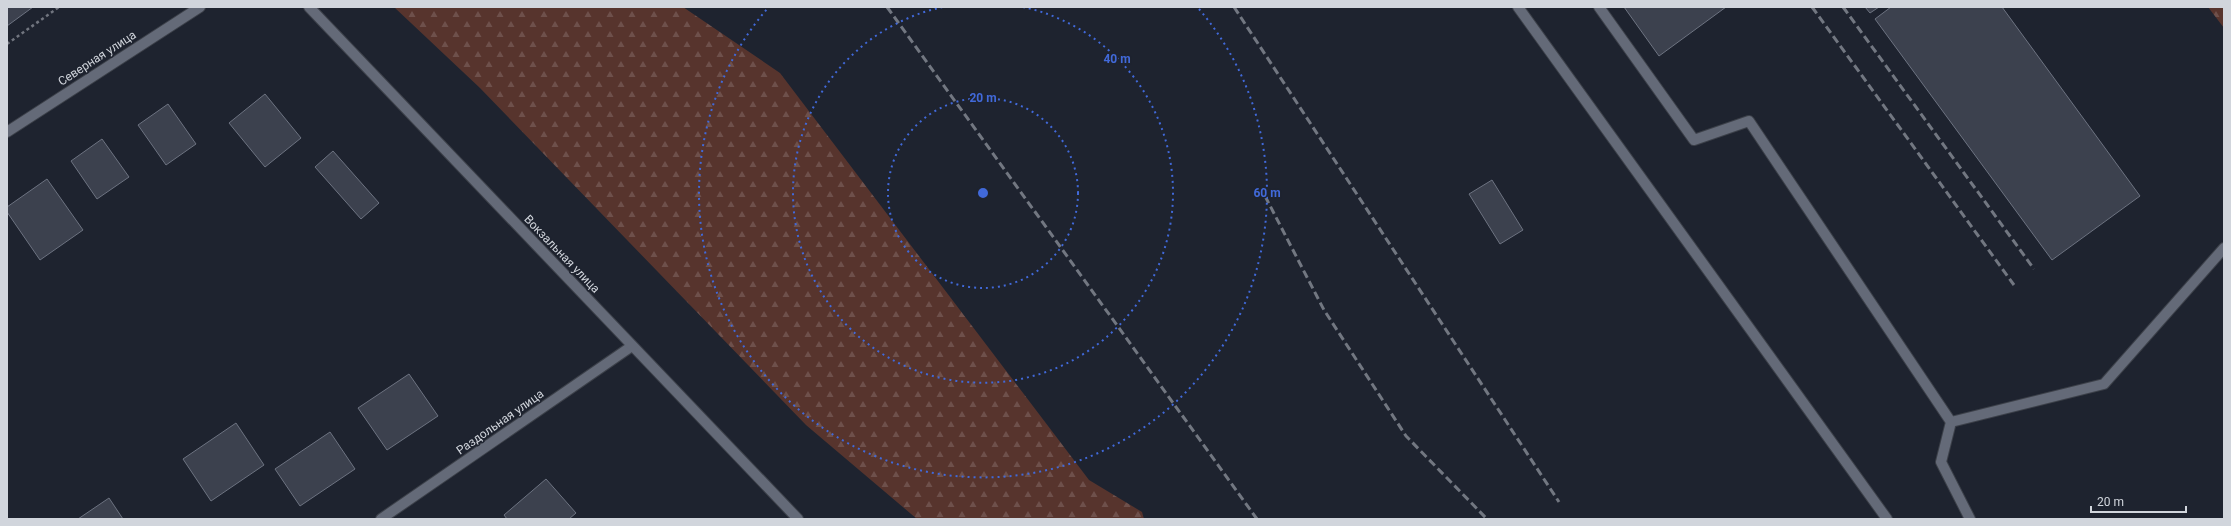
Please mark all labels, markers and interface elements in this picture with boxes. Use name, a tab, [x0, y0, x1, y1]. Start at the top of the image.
street label: Северная улица	[55, 28, 139, 88]
text: 40 m	[1103, 52, 1131, 66]
text: 20 m	[969, 91, 997, 105]
centre of rings	[976, 186, 990, 200]
text: 60 m	[1253, 186, 1281, 200]
street label: Вокзальная улица	[521, 212, 603, 296]
street label: Раздольная улица	[454, 387, 546, 457]
scale bar	[2091, 488, 2186, 514]
text: 20 m	[2097, 495, 2124, 509]

